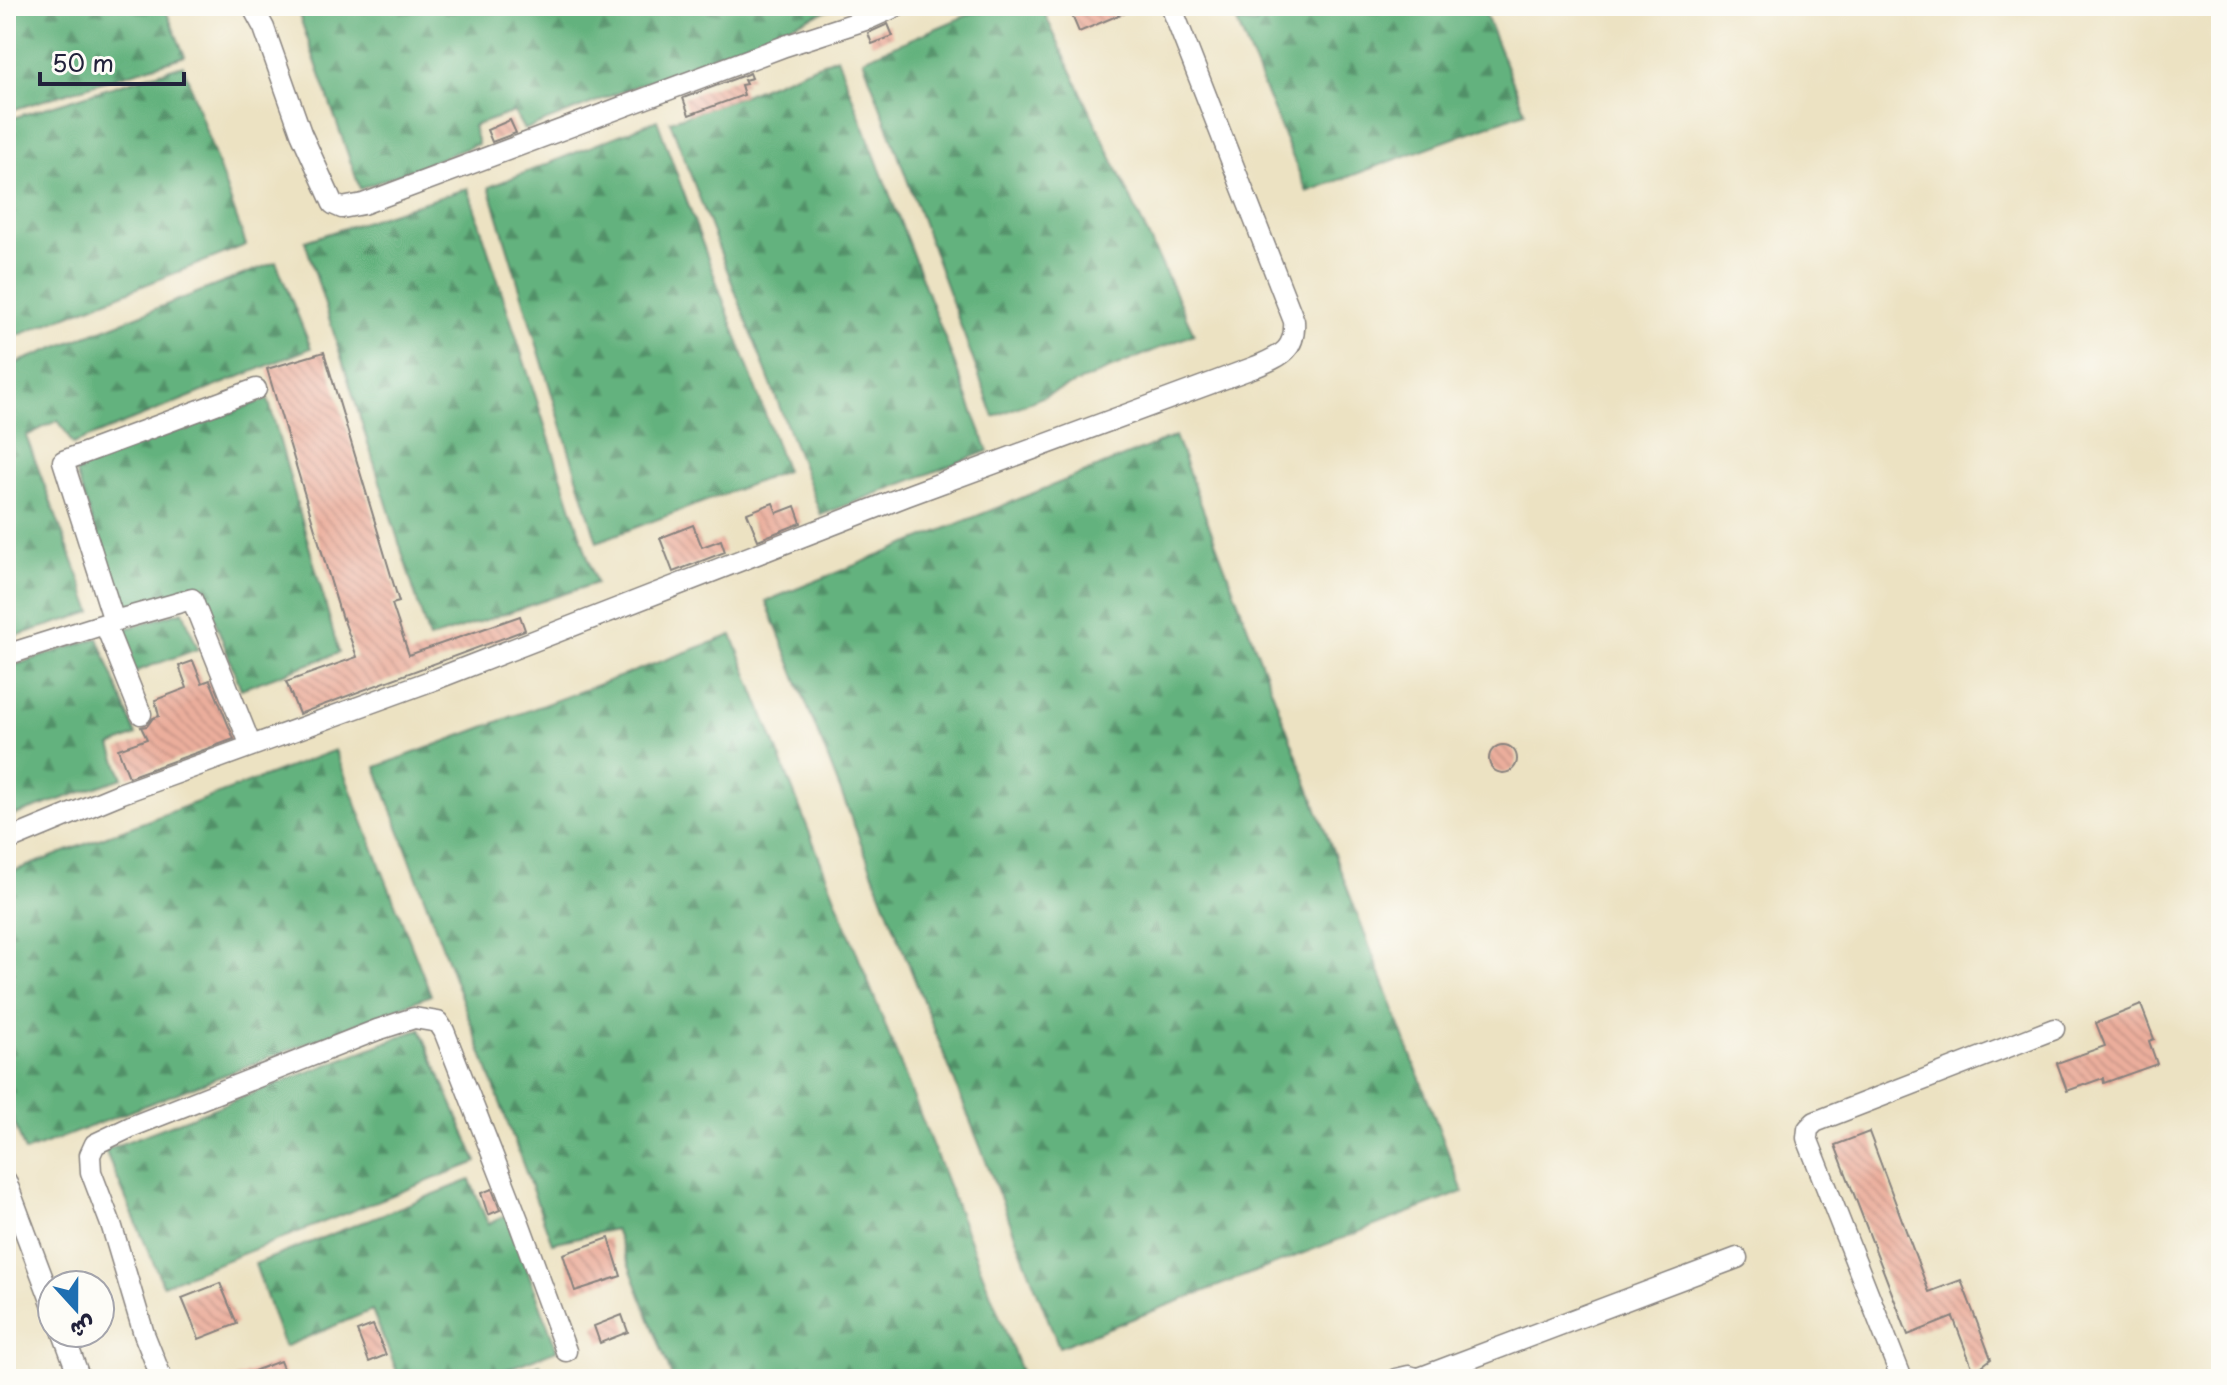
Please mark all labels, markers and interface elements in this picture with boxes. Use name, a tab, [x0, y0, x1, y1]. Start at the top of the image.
scale bar	[40, 36, 184, 86]
text: 50 m	[52, 44, 114, 80]
north arrow	[36, 1269, 116, 1349]
text: ش	[66, 1309, 101, 1349]

